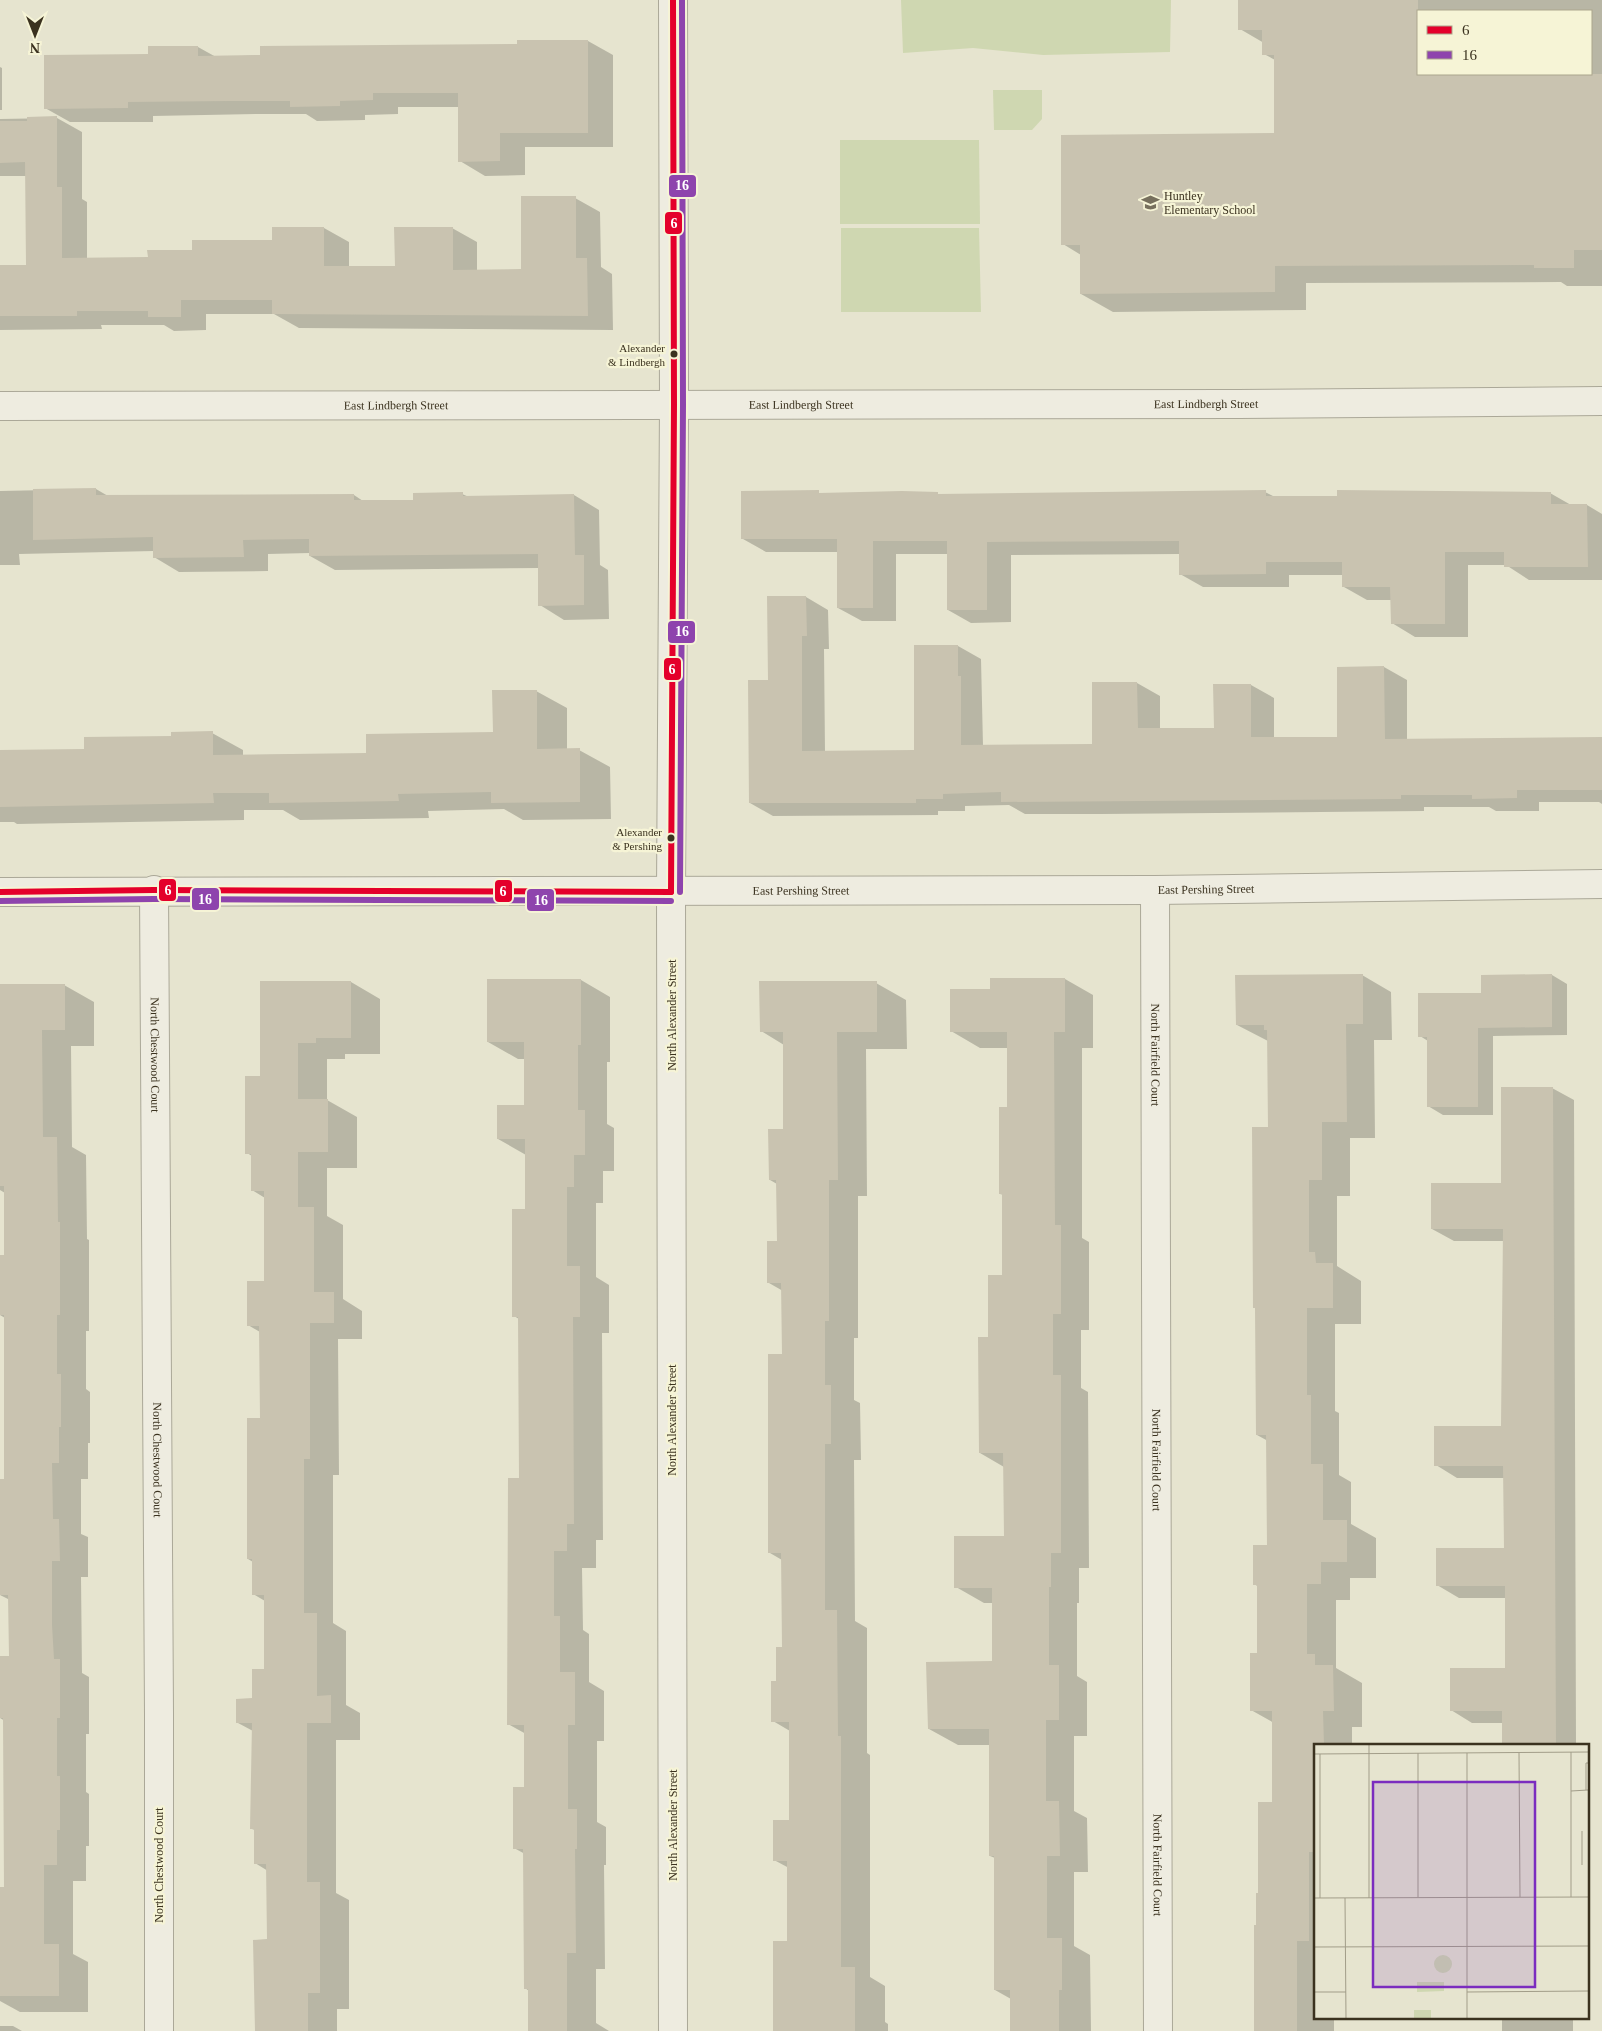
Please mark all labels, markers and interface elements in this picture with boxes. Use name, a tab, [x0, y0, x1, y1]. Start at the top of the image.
north arrow	[10, 10, 60, 60]
legend	[1417, 10, 1592, 75]
text: 6	[1462, 22, 1470, 38]
text: N	[30, 40, 40, 55]
text: 16	[1462, 47, 1478, 63]
line badge: 16	[668, 174, 697, 198]
text: 16	[675, 178, 689, 193]
place label: Huntley Elementary School	[1164, 189, 1256, 217]
school or university icon: Huntley Elementary School	[1140, 193, 1160, 213]
line badge: 6	[664, 211, 683, 235]
text: 6	[671, 216, 678, 231]
place label: Alexander & Lindbergh	[608, 342, 665, 368]
marker: Alexander & Lindbergh	[669, 349, 679, 359]
street label: East Lindbergh Street	[1154, 397, 1259, 411]
street label: East Lindbergh Street	[344, 398, 449, 412]
street label: East Lindbergh Street	[749, 398, 854, 412]
line badge: 16	[667, 620, 696, 644]
text: 16	[675, 624, 689, 639]
line badge: 6	[663, 657, 682, 681]
text: 6	[669, 662, 676, 677]
place label: Alexander & Pershing	[612, 826, 662, 852]
marker: Alexander & Pershing	[666, 833, 676, 843]
line badge: 6	[158, 878, 177, 902]
line badge: 6	[494, 879, 513, 903]
street label: East Pershing Street	[1158, 882, 1255, 897]
text: 6	[165, 883, 172, 898]
text: 6	[500, 884, 507, 899]
street label: East Pershing Street	[753, 884, 850, 898]
line badge: 16	[191, 887, 220, 911]
line badge: 16	[526, 888, 555, 912]
text: 16	[198, 892, 212, 907]
text: 16	[534, 893, 548, 908]
street label: North Alexander Street	[665, 959, 679, 1071]
street label: North Chestwood Court	[148, 997, 162, 1113]
street label: North Fairfield Court	[1148, 1004, 1163, 1107]
street label: North Alexander Street	[665, 1364, 679, 1476]
street label: North Chestwood Court	[150, 1402, 165, 1518]
street label: North Fairfield Court	[1149, 1409, 1164, 1512]
inset map	[1314, 1744, 1590, 2018]
street label: North Alexander Street	[666, 1769, 680, 1881]
street label: North Chestwood Court	[152, 1807, 166, 1923]
street label: North Fairfield Court	[1150, 1814, 1165, 1917]

